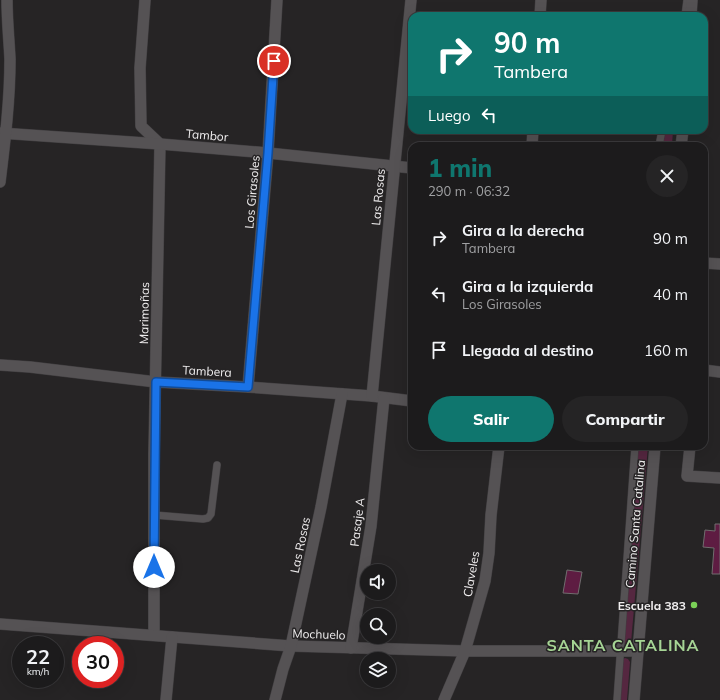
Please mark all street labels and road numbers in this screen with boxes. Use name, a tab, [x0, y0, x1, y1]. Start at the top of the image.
street label: Tambor	[185, 126, 229, 144]
street label: Los Girasoles	[241, 155, 263, 229]
street label: Las Rosas	[368, 168, 388, 226]
street label: Marimoñas	[136, 282, 152, 344]
street label: Tambera	[182, 362, 232, 380]
street label: Camino Santa Catalina	[622, 459, 648, 589]
street label: Pasaje A	[347, 496, 367, 547]
street label: Las Rosas	[287, 516, 313, 574]
street label: Claveles	[460, 550, 482, 598]
street label: Mochuelo	[292, 626, 346, 642]

